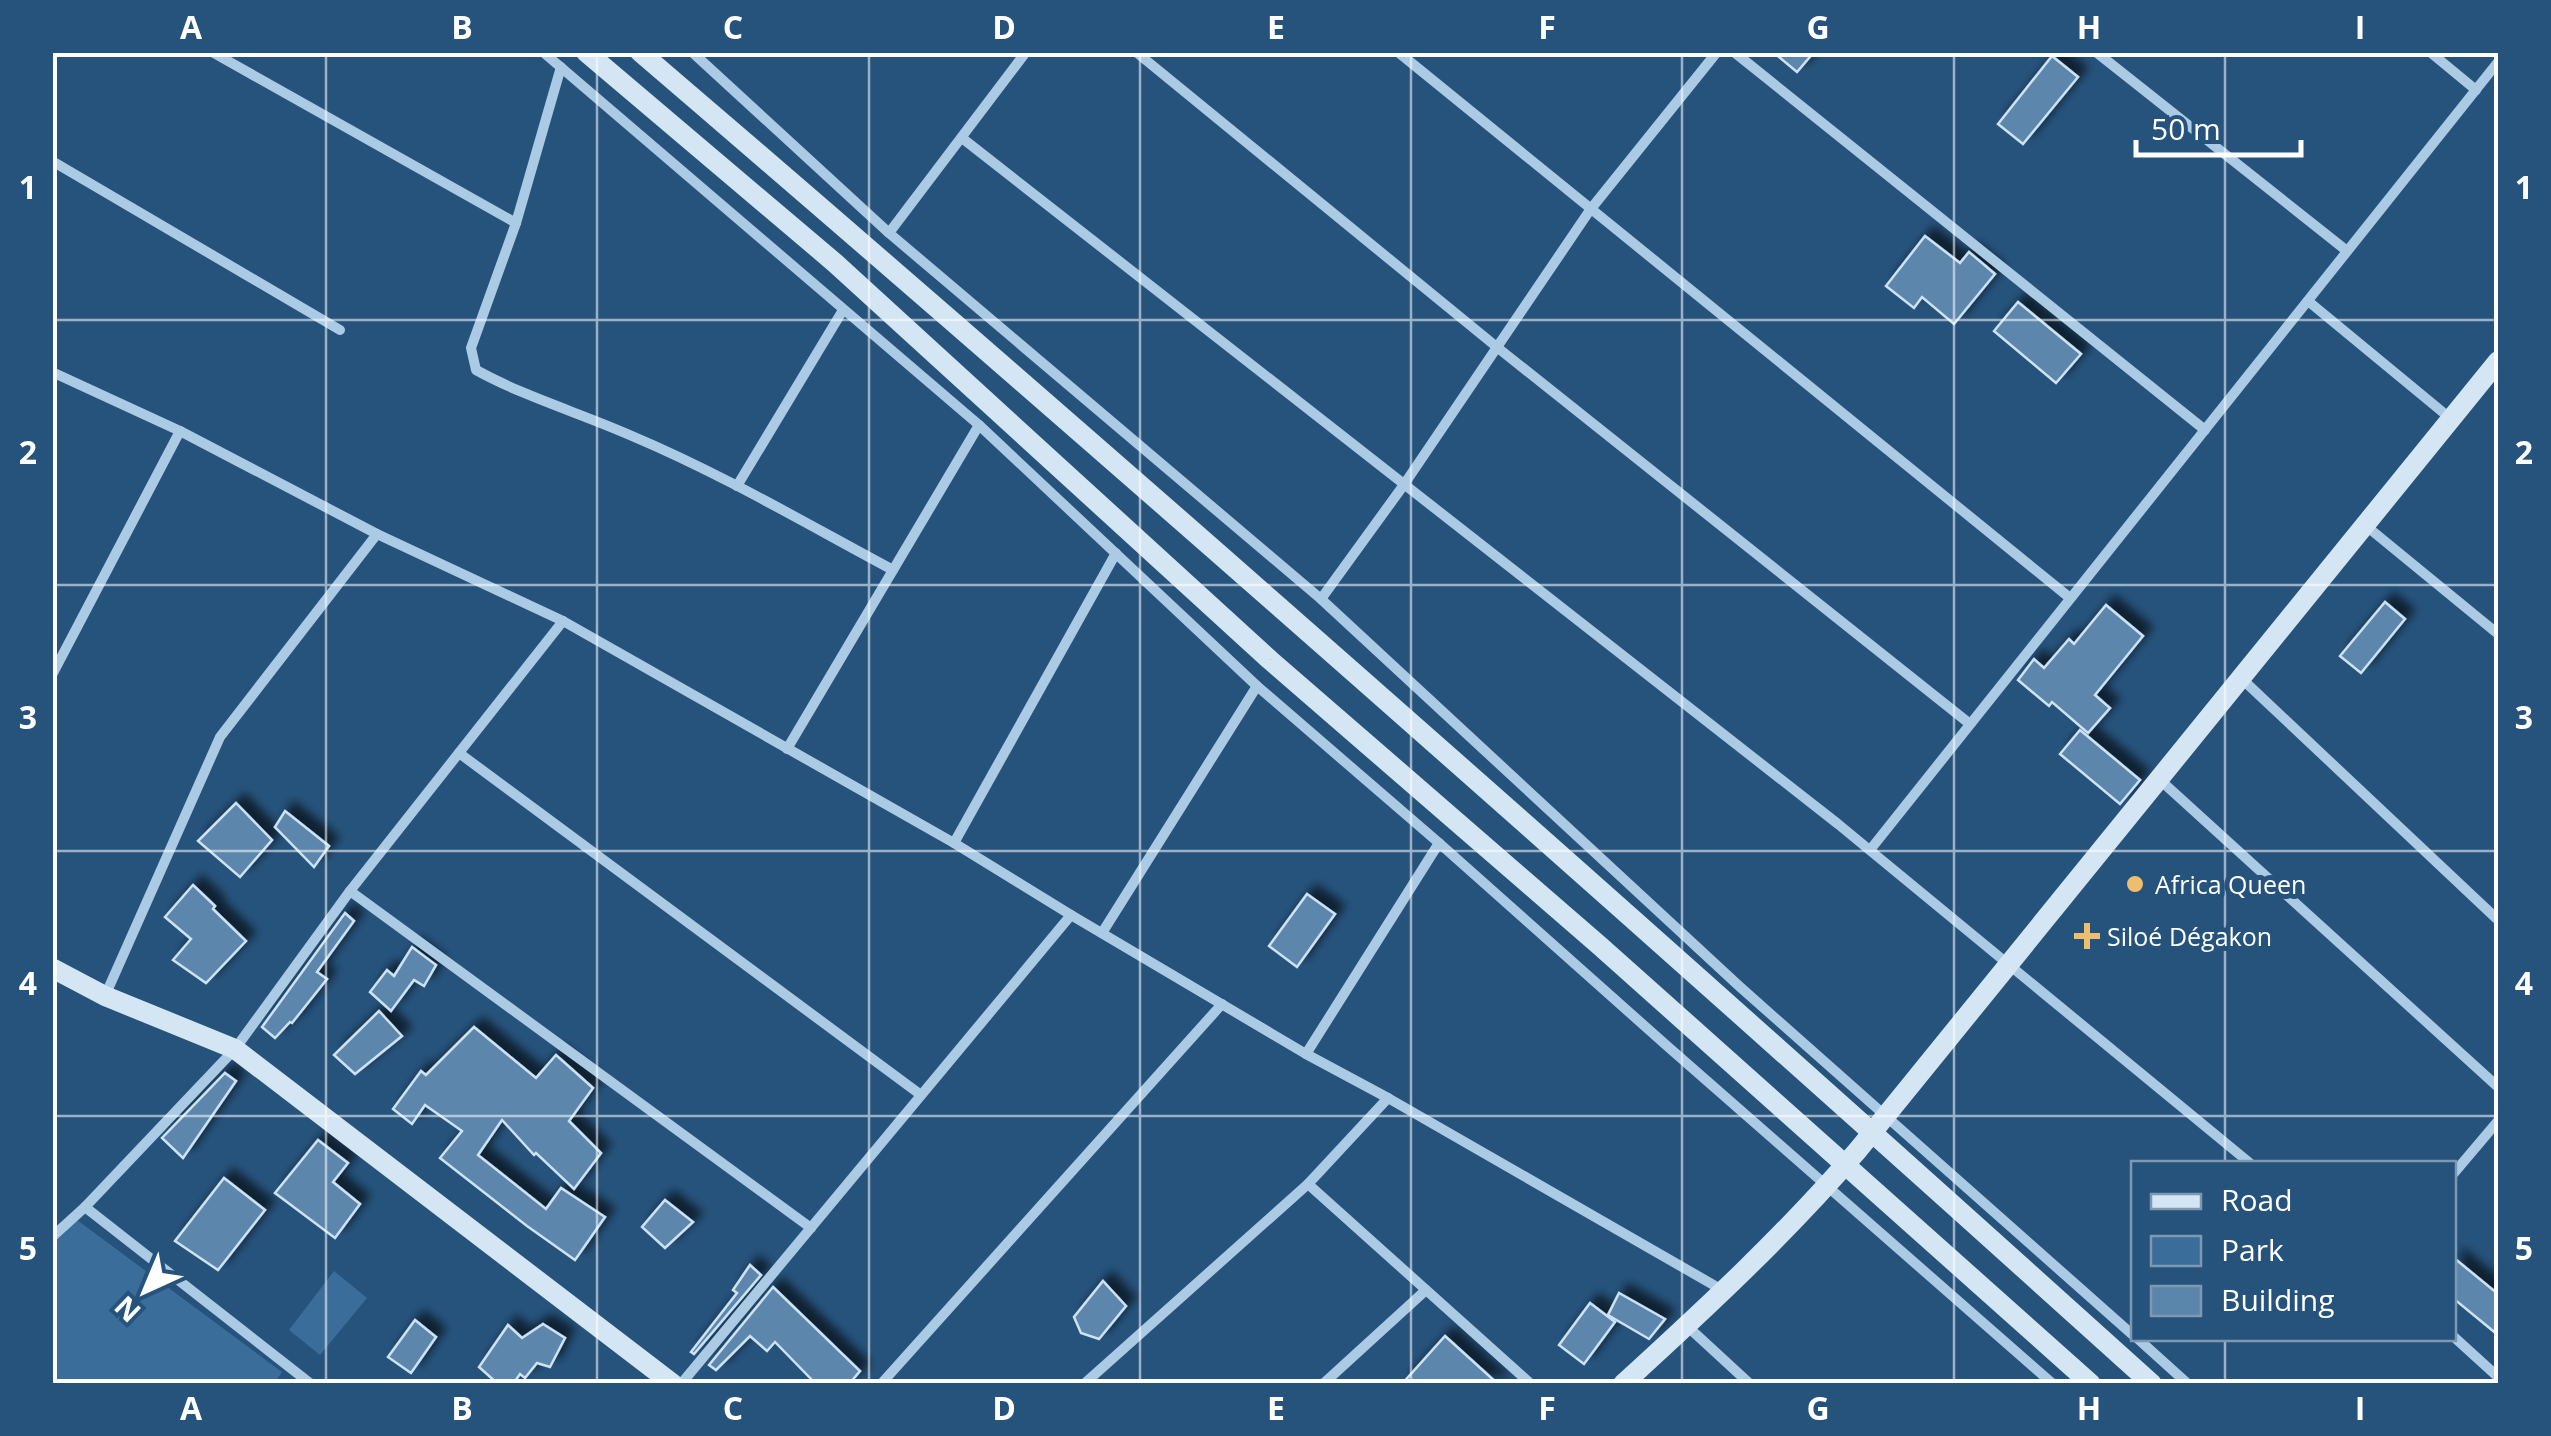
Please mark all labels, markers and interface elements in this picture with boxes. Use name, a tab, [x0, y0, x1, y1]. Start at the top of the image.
text: A	[180, 5, 203, 48]
text: B	[451, 5, 473, 48]
text: C	[723, 5, 743, 48]
text: D	[992, 5, 1016, 48]
text: E	[1267, 5, 1285, 48]
text: F	[1538, 5, 1556, 48]
text: G	[1806, 5, 1830, 48]
text: H	[2077, 5, 2101, 48]
text: I	[2355, 5, 2365, 48]
scale bar	[2136, 95, 2301, 157]
text: 50 m	[2151, 108, 2221, 149]
text: 1	[19, 165, 37, 208]
text: 1	[2515, 165, 2533, 208]
text: 2	[19, 430, 37, 473]
text: 2	[2515, 430, 2533, 473]
text: 3	[19, 695, 37, 738]
text: 3	[2515, 695, 2533, 738]
place label: Africa Queen	[2155, 867, 2306, 901]
marker: Africa Queen	[2124, 873, 2146, 895]
place label: Siloé Dégakon	[2107, 919, 2272, 953]
marker: Siloé Dégakon	[2076, 925, 2098, 947]
text: 4	[19, 961, 37, 1004]
text: 4	[2515, 961, 2533, 1004]
legend	[2131, 1161, 2456, 1341]
text: Road	[2221, 1179, 2293, 1220]
text: 5	[19, 1226, 37, 1269]
text: 5	[2515, 1226, 2533, 1269]
text: Park	[2221, 1229, 2284, 1270]
north arrow	[95, 1241, 195, 1341]
text: Building	[2221, 1279, 2335, 1320]
text: N	[106, 1288, 148, 1331]
text: A	[180, 1386, 203, 1429]
text: B	[451, 1386, 473, 1429]
text: C	[723, 1386, 743, 1429]
text: D	[992, 1386, 1016, 1429]
text: E	[1267, 1386, 1285, 1429]
text: F	[1538, 1386, 1556, 1429]
text: G	[1806, 1386, 1830, 1429]
text: H	[2077, 1386, 2101, 1429]
text: I	[2355, 1386, 2365, 1429]

